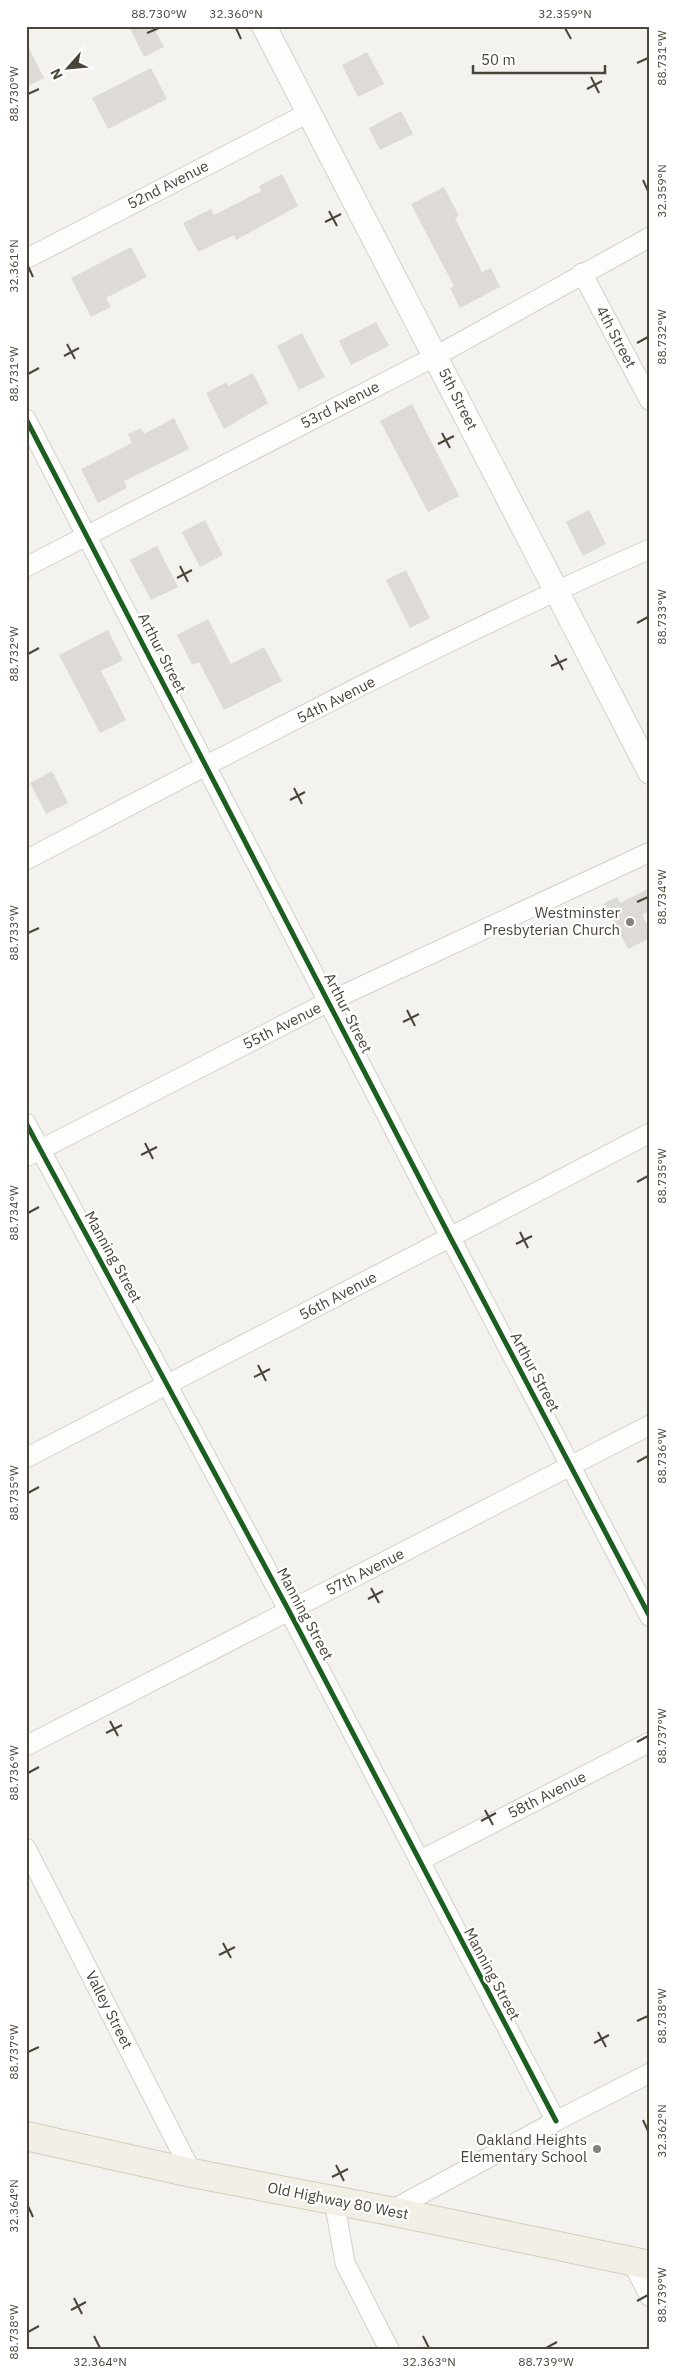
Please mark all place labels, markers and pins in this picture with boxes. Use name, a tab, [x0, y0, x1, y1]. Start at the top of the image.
place label: Westminster Presbyterian Church	[483, 903, 620, 939]
marker: Westminster Presbyterian Church	[624, 916, 636, 928]
place label: Oakland Heights Elementary School	[460, 2130, 587, 2166]
marker: Oakland Heights Elementary School	[591, 2143, 603, 2155]

